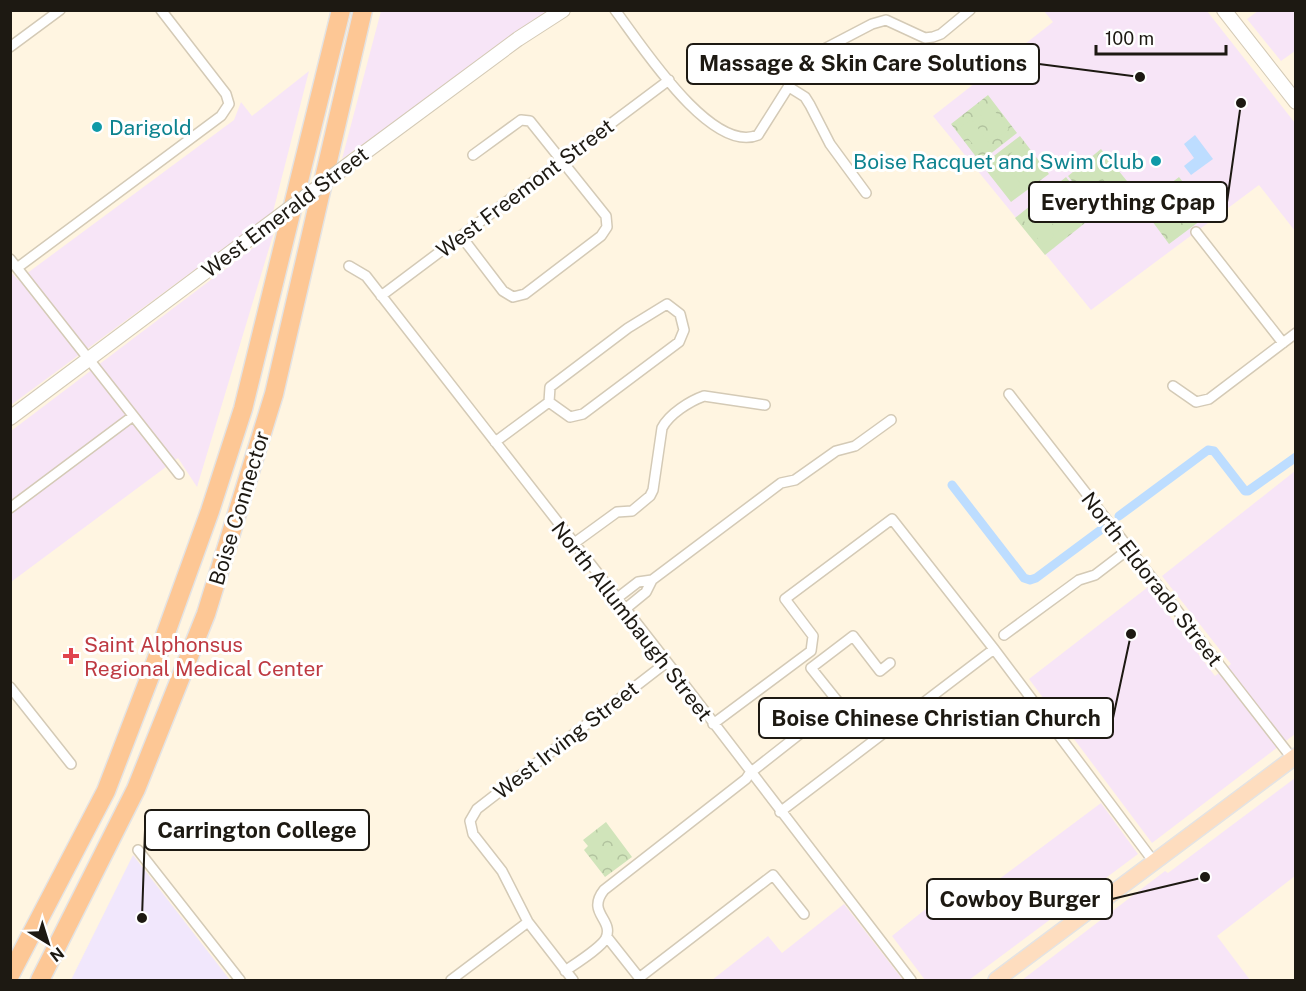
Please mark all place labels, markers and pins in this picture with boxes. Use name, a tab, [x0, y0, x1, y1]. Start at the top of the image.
callout: Massage & Skin Care Solutions	[687, 44, 1039, 84]
place label: Darigold	[109, 115, 192, 140]
marker: Darigold	[90, 120, 104, 134]
place label: Boise Racquet and Swim Club	[853, 149, 1144, 174]
marker: Boise Racquet and Swim Club	[1149, 154, 1163, 168]
callout: Everything Cpap	[1029, 182, 1227, 222]
place label: Saint Alphonsus Regional Medical Center	[84, 632, 324, 681]
marker: Saint Alphonsus Regional Medical Center	[62, 647, 80, 665]
callout: Boise Chinese Christian Church	[759, 698, 1113, 738]
callout: Carrington College	[145, 810, 369, 850]
callout: Cowboy Burger	[927, 879, 1112, 919]

